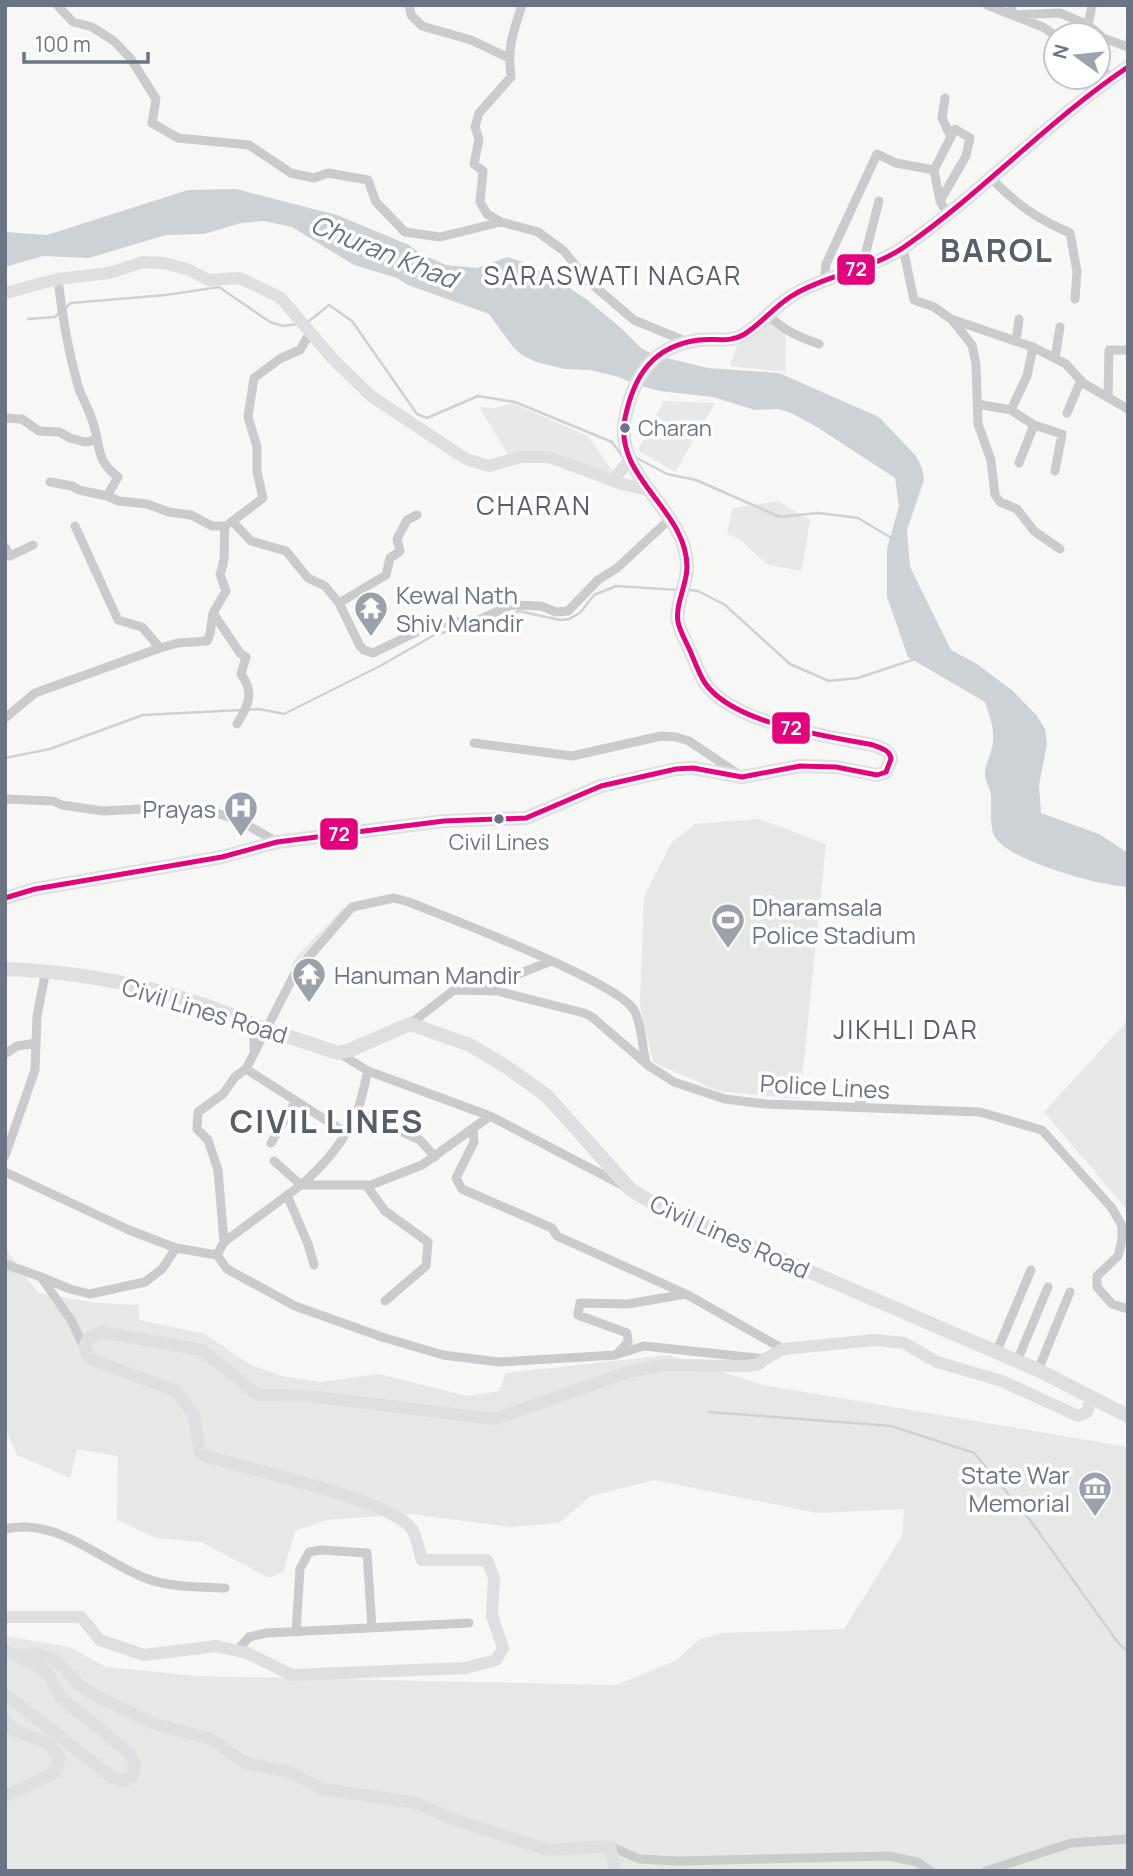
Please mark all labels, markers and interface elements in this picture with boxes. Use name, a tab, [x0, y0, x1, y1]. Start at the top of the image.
scale bar	[24, 21, 149, 65]
north arrow	[1042, 21, 1112, 91]
text: 100 m	[35, 30, 91, 58]
text: N	[1046, 42, 1075, 62]
water label: Churan Khad	[306, 205, 466, 298]
district label: BAROL	[940, 228, 1054, 272]
line badge: 72	[836, 253, 876, 286]
text: 72	[845, 256, 867, 282]
district label: SARASWATI NAGAR	[484, 257, 742, 293]
place label: Charan	[638, 413, 712, 443]
marker: Charan	[618, 421, 632, 435]
district label: CHARAN	[476, 487, 592, 523]
place label: Kewal Nath Shiv Mandir	[396, 578, 524, 639]
temple icon: Kewal Nath Shiv Mandir	[352, 589, 390, 638]
line badge: 72	[771, 711, 811, 745]
text: 72	[780, 715, 802, 741]
hospital icon: Prayas	[222, 789, 260, 838]
place label: Prayas	[143, 792, 216, 825]
marker: Civil Lines	[492, 812, 506, 826]
line badge: 72	[319, 817, 359, 851]
text: 72	[328, 821, 350, 847]
place label: Civil Lines	[449, 827, 549, 857]
place label: Dharamsala Police Stadium	[752, 890, 916, 951]
sports icon: Dharamsala Police Stadium	[709, 901, 747, 950]
temple icon: Hanuman Mandir	[290, 955, 328, 1004]
place label: Hanuman Mandir	[334, 958, 522, 991]
street label: Civil Lines Road	[118, 969, 292, 1051]
district label: JIKHLI DAR	[833, 1011, 979, 1047]
street label: Police Lines	[759, 1066, 891, 1106]
district label: CIVIL LINES	[230, 1099, 424, 1143]
street label: Civil Lines Road	[645, 1186, 815, 1286]
place label: State War Memorial	[961, 1458, 1070, 1519]
museum icon: State War Memorial	[1076, 1469, 1114, 1518]

